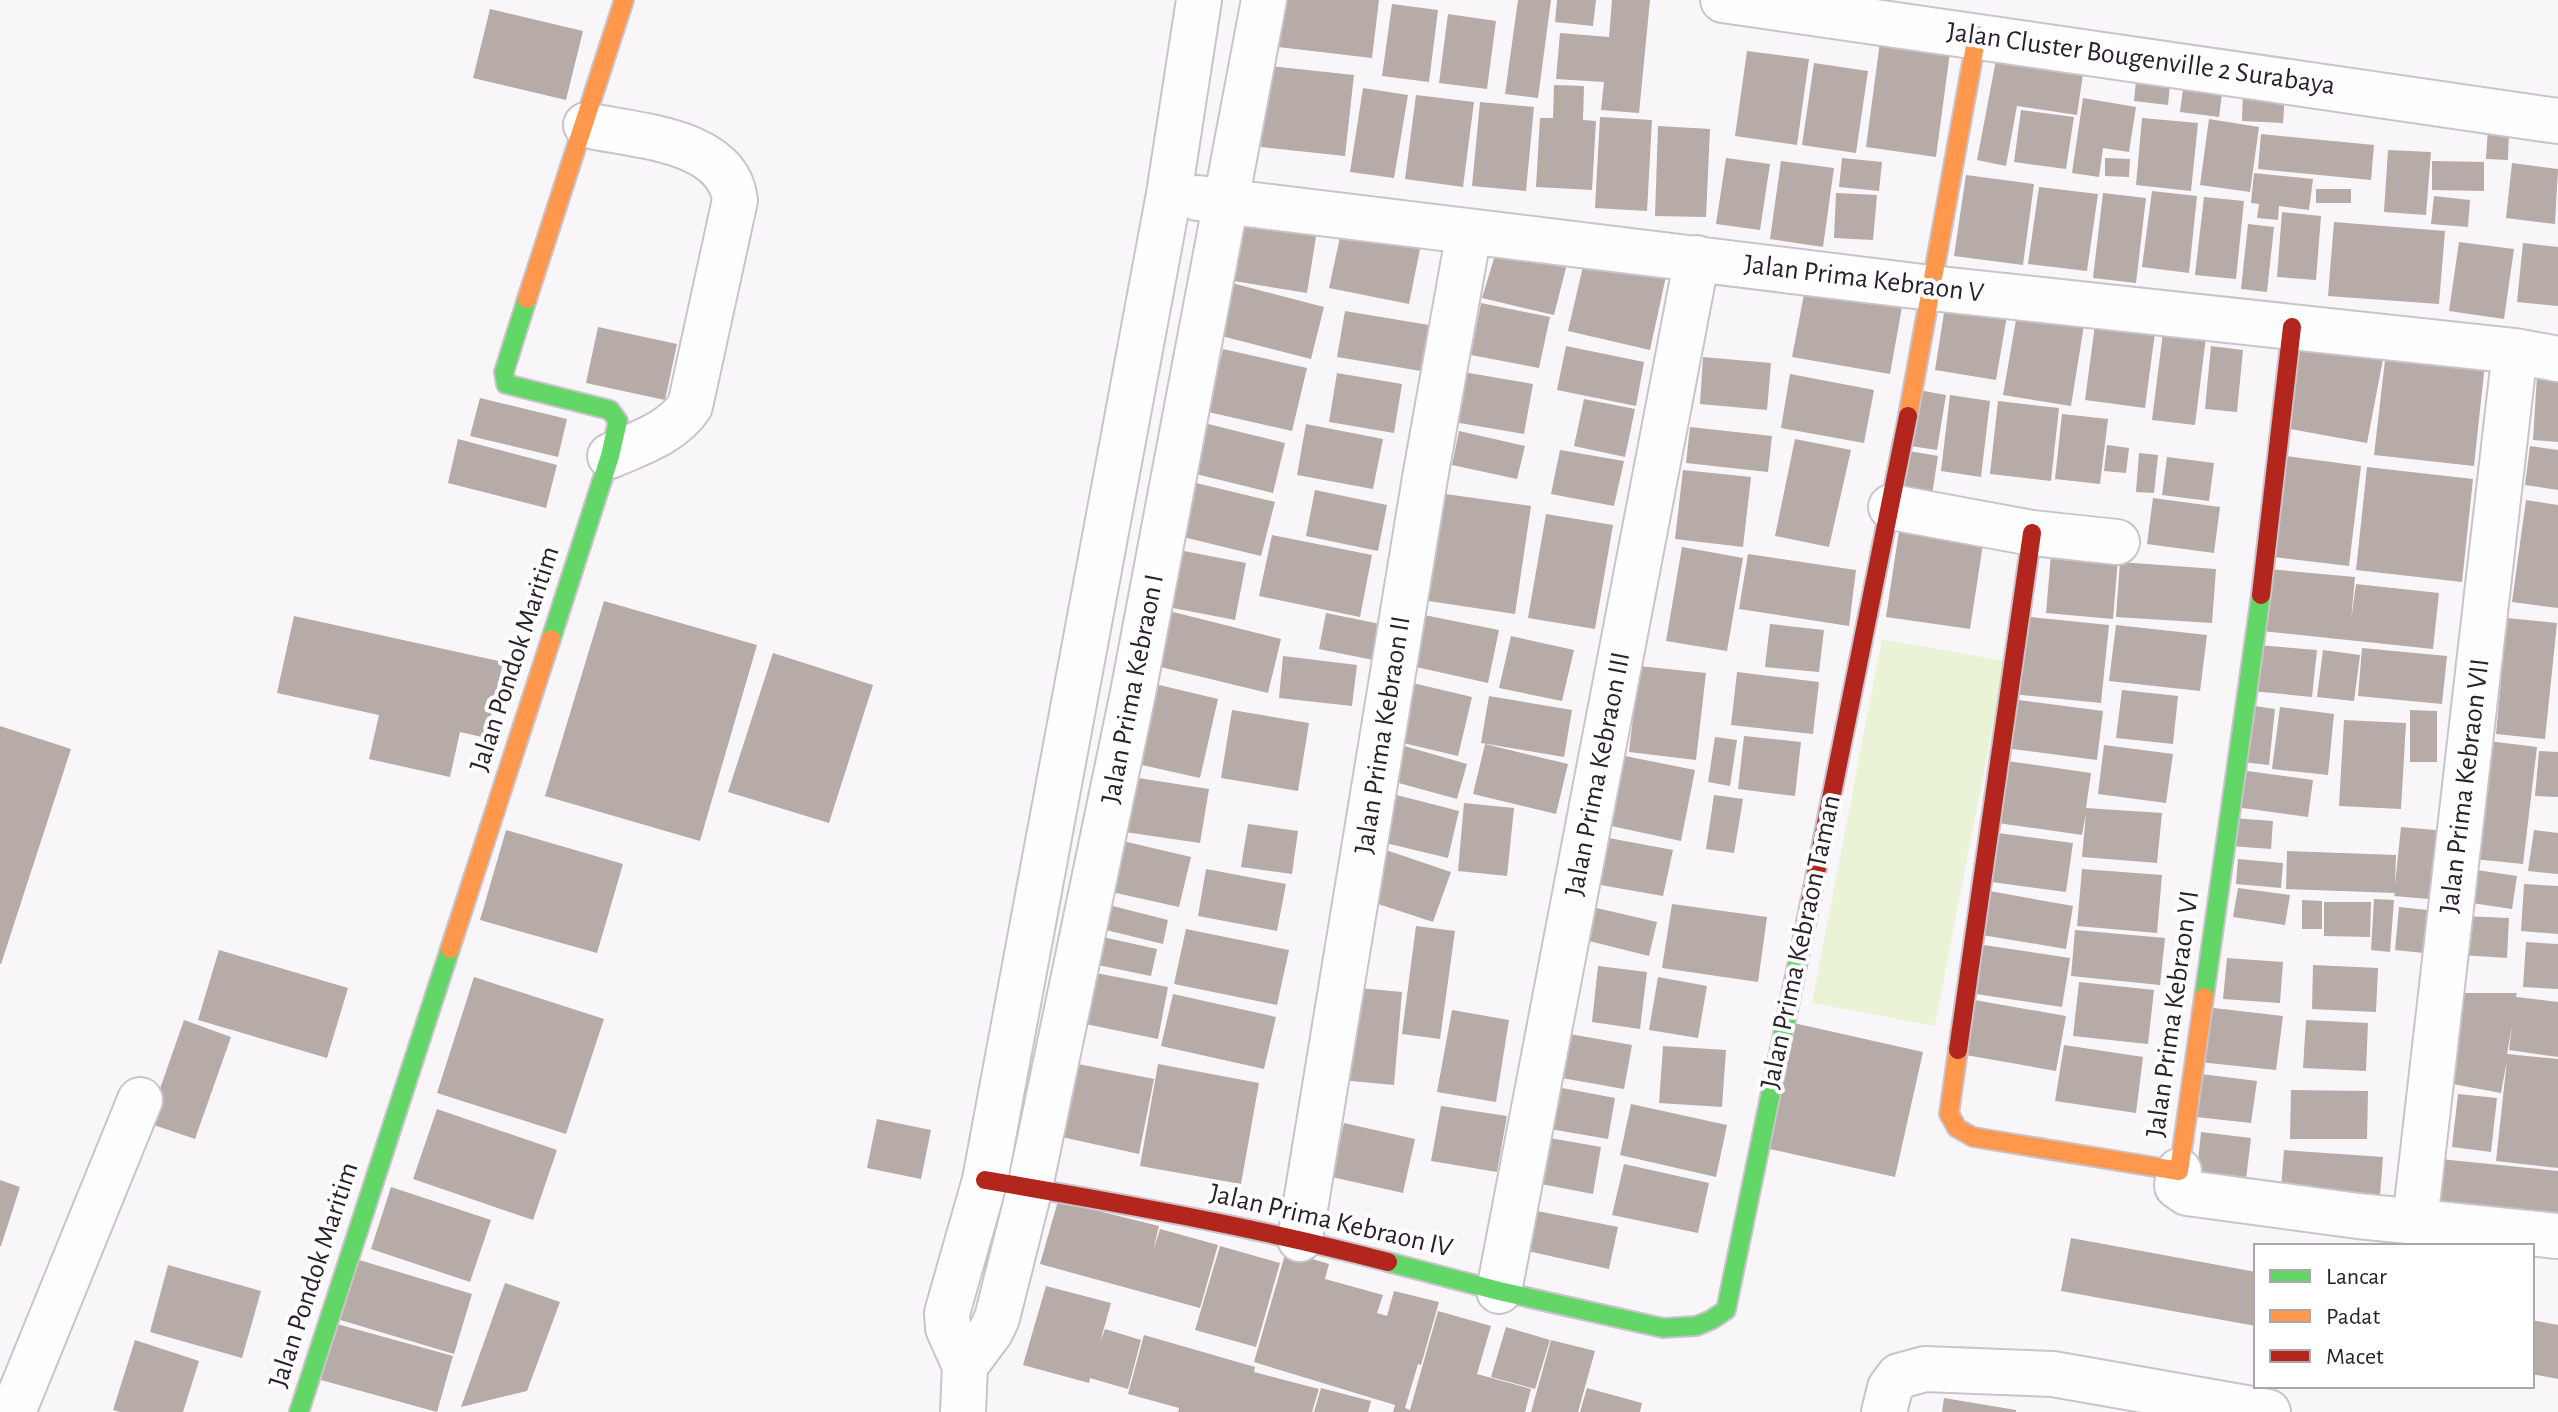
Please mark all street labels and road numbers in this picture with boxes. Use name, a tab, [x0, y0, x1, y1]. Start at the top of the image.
street label: Jalan Cluster Bougenville 2 Surabaya	[1945, 18, 2337, 100]
street label: Jalan Prima Kebraon V	[1743, 250, 1986, 308]
street label: Jalan Pondok Maritim	[465, 543, 565, 775]
street label: Jalan Prima Kebraon I	[1097, 572, 1169, 806]
street label: Jalan Prima Kebraon II	[1350, 614, 1416, 856]
street label: Jalan Prima Kebraon III	[1561, 650, 1635, 898]
street label: Jalan Prima Kebraon VII	[2435, 657, 2495, 915]
street label: Jalan Prima Kebraon Taman	[1756, 793, 1846, 1091]
street label: Jalan Prima Kebraon VI	[2142, 889, 2204, 1139]
street label: Jalan Pondok Maritim	[264, 1159, 364, 1391]
street label: Jalan Prima Kebraon IV	[1207, 1179, 1455, 1263]

